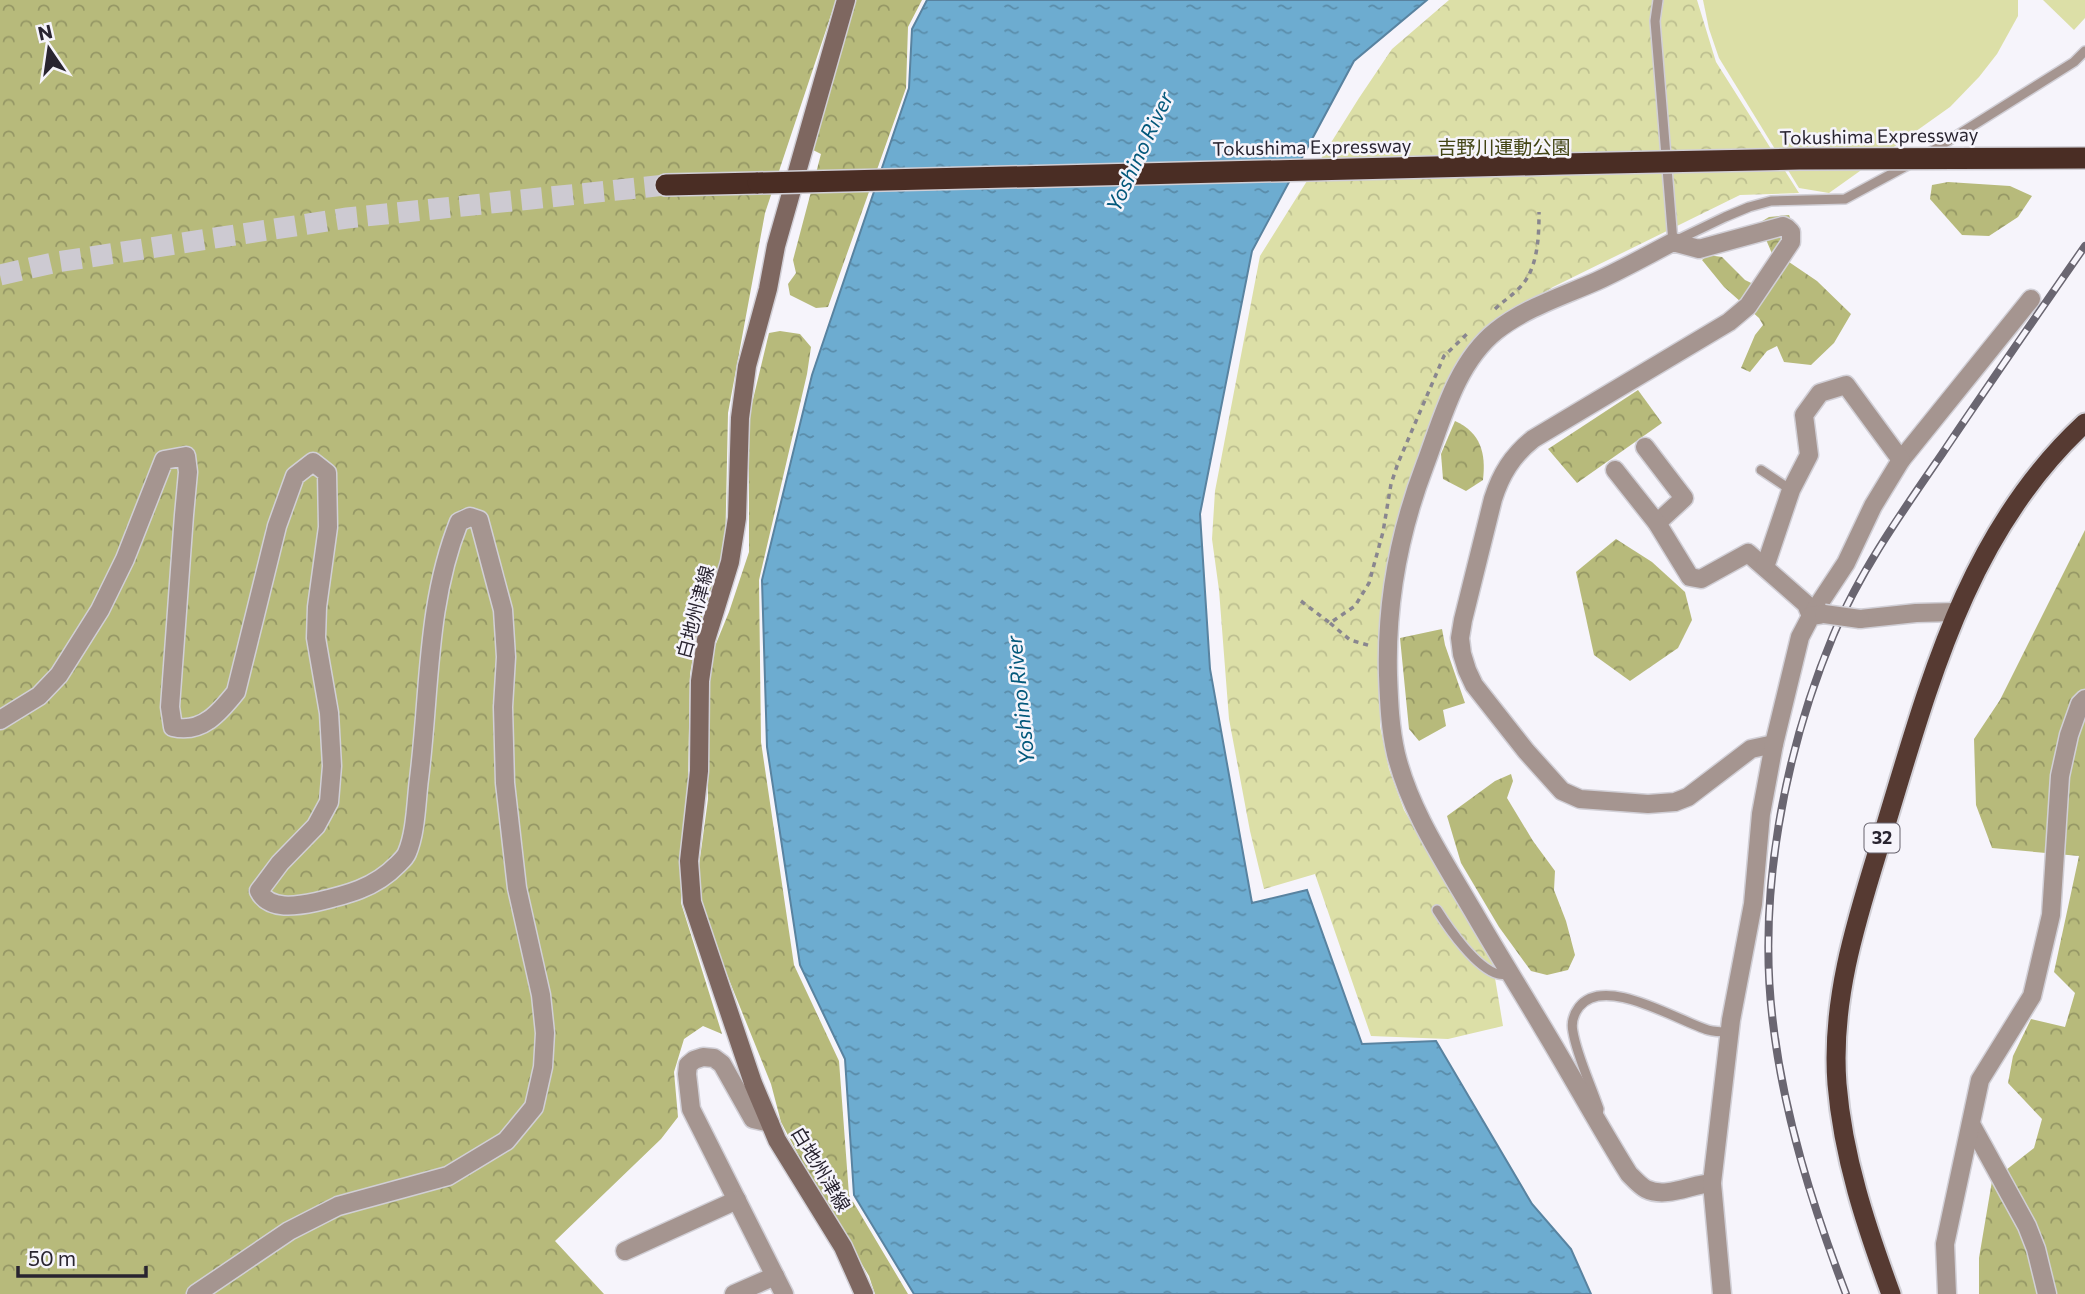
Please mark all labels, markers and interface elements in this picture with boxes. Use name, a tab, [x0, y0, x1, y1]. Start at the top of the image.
north arrow	[14, 14, 84, 84]
text: N	[36, 19, 55, 45]
water label: Yoshino River	[1100, 87, 1178, 215]
street label: Tokushima Expressway	[1779, 122, 1979, 149]
street label: Tokushima Expressway	[1212, 133, 1412, 160]
park label: 吉野川運動公園	[1437, 135, 1571, 158]
street label: 白地州津線	[671, 563, 718, 661]
water label: Yoshino River	[1000, 634, 1039, 766]
road number: 32	[1864, 824, 1899, 852]
street label: 白地州津線	[787, 1122, 856, 1215]
scale bar	[18, 1234, 145, 1278]
text: 50 m	[28, 1245, 76, 1270]

